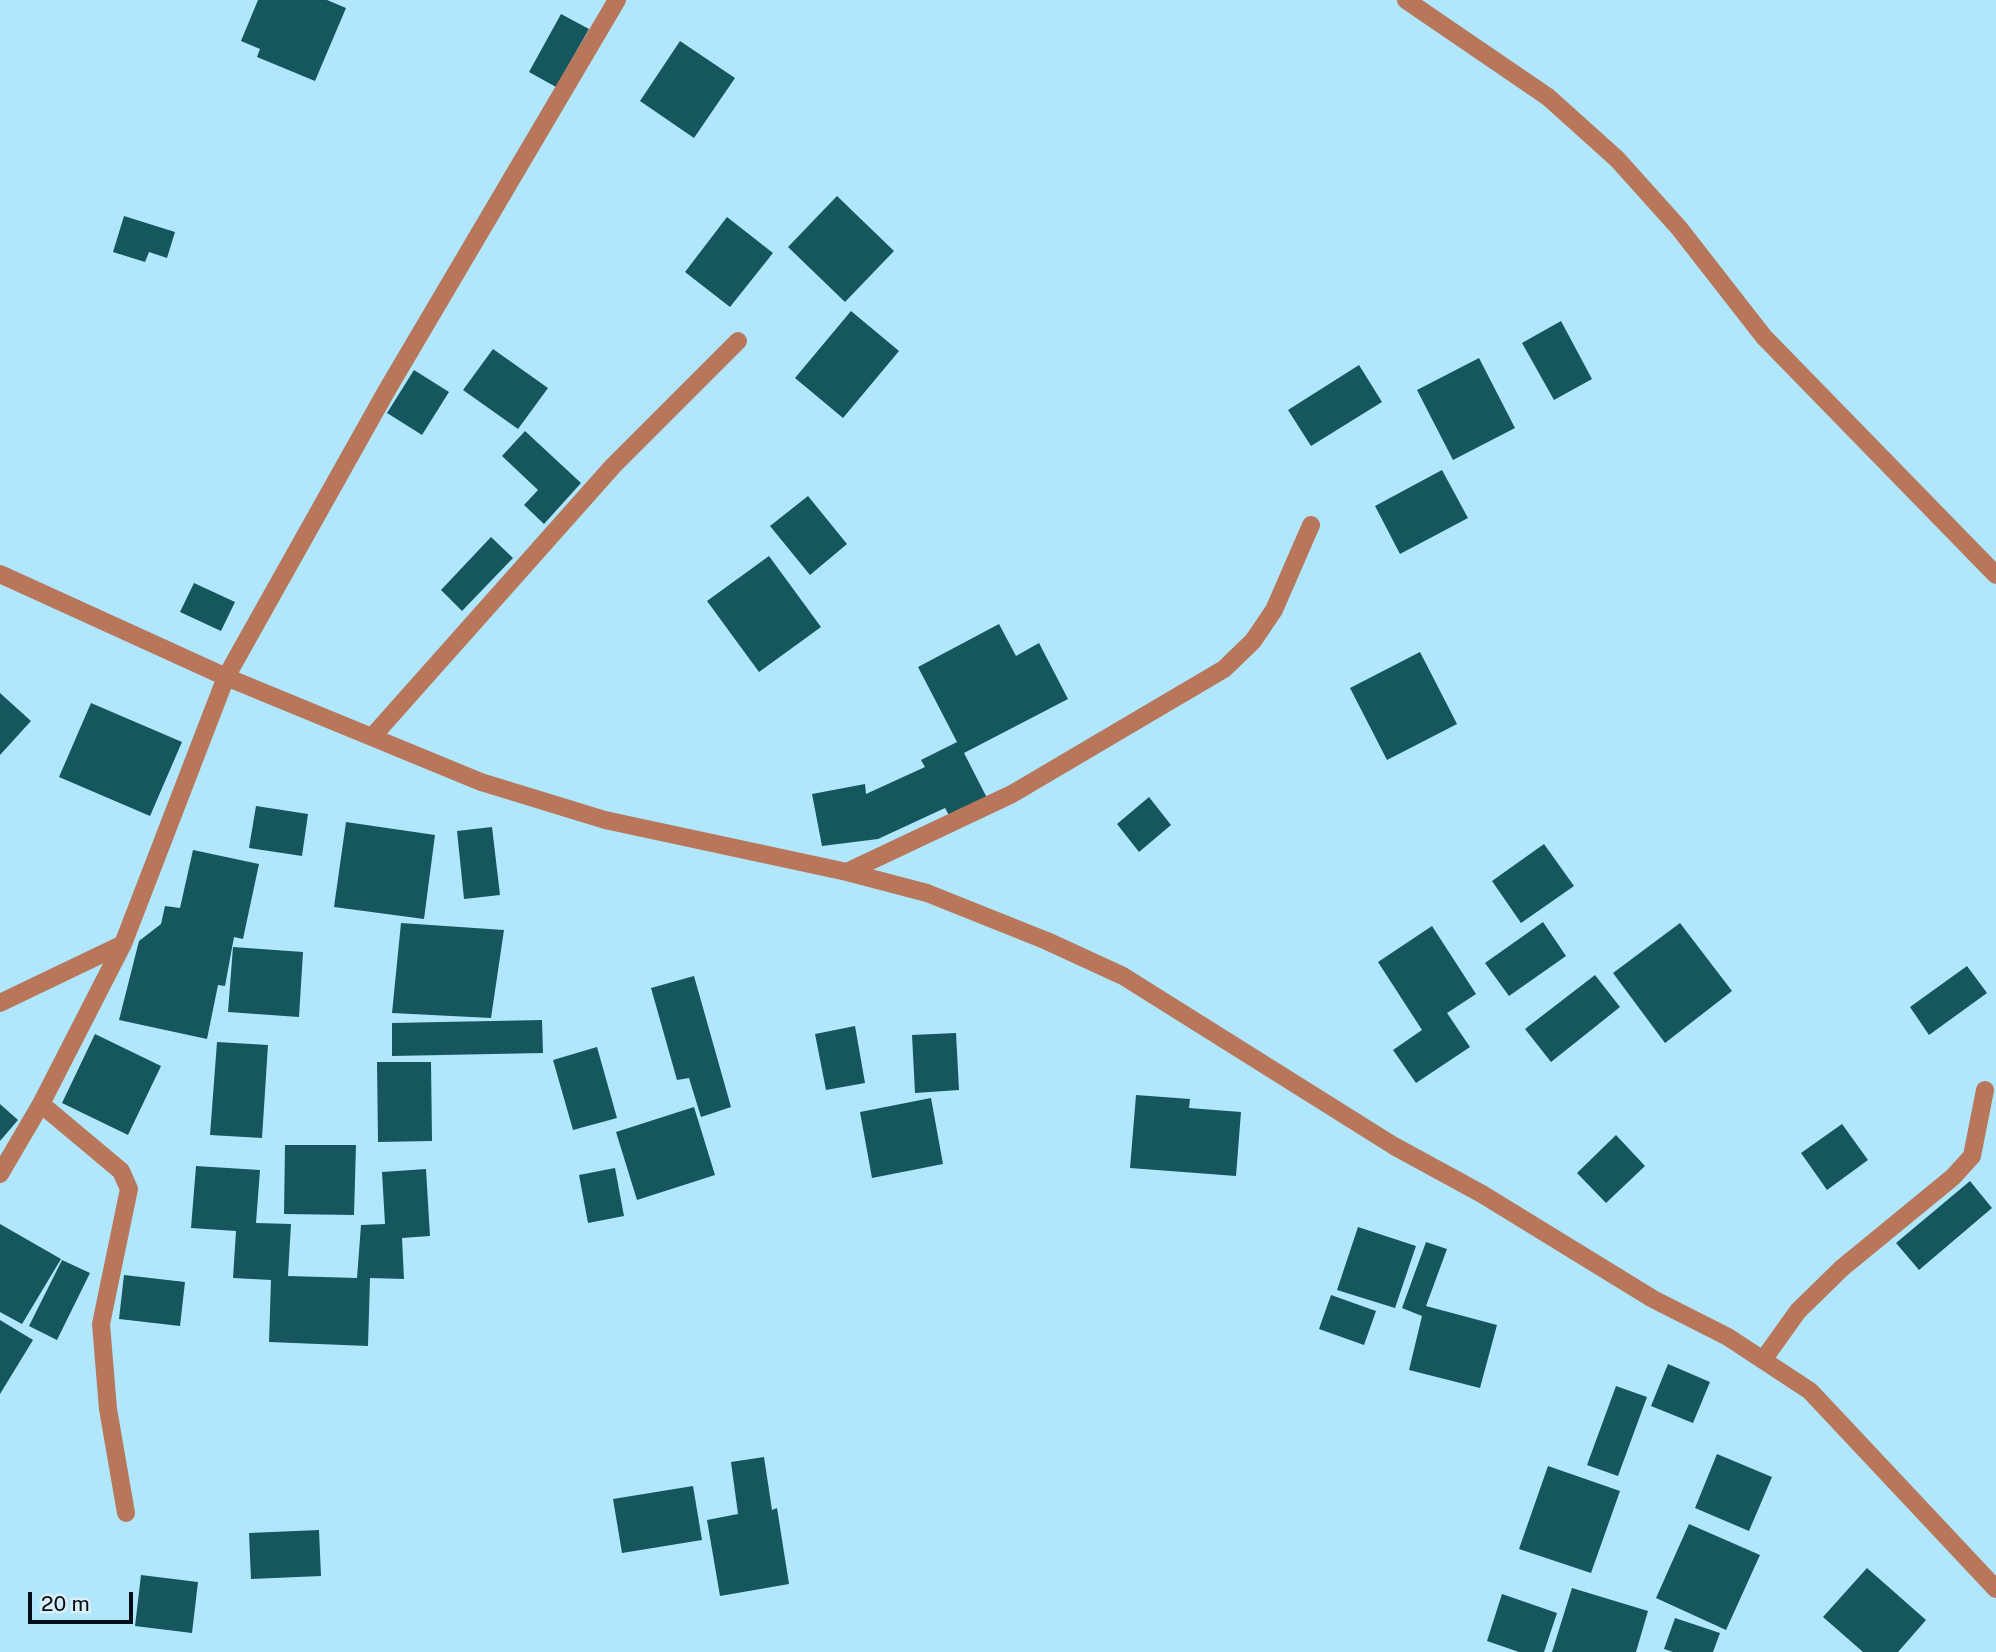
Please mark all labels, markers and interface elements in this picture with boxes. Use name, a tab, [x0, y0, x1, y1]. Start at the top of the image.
scale bar	[32, 1578, 136, 1622]
text: 20 m	[41, 1591, 90, 1616]

